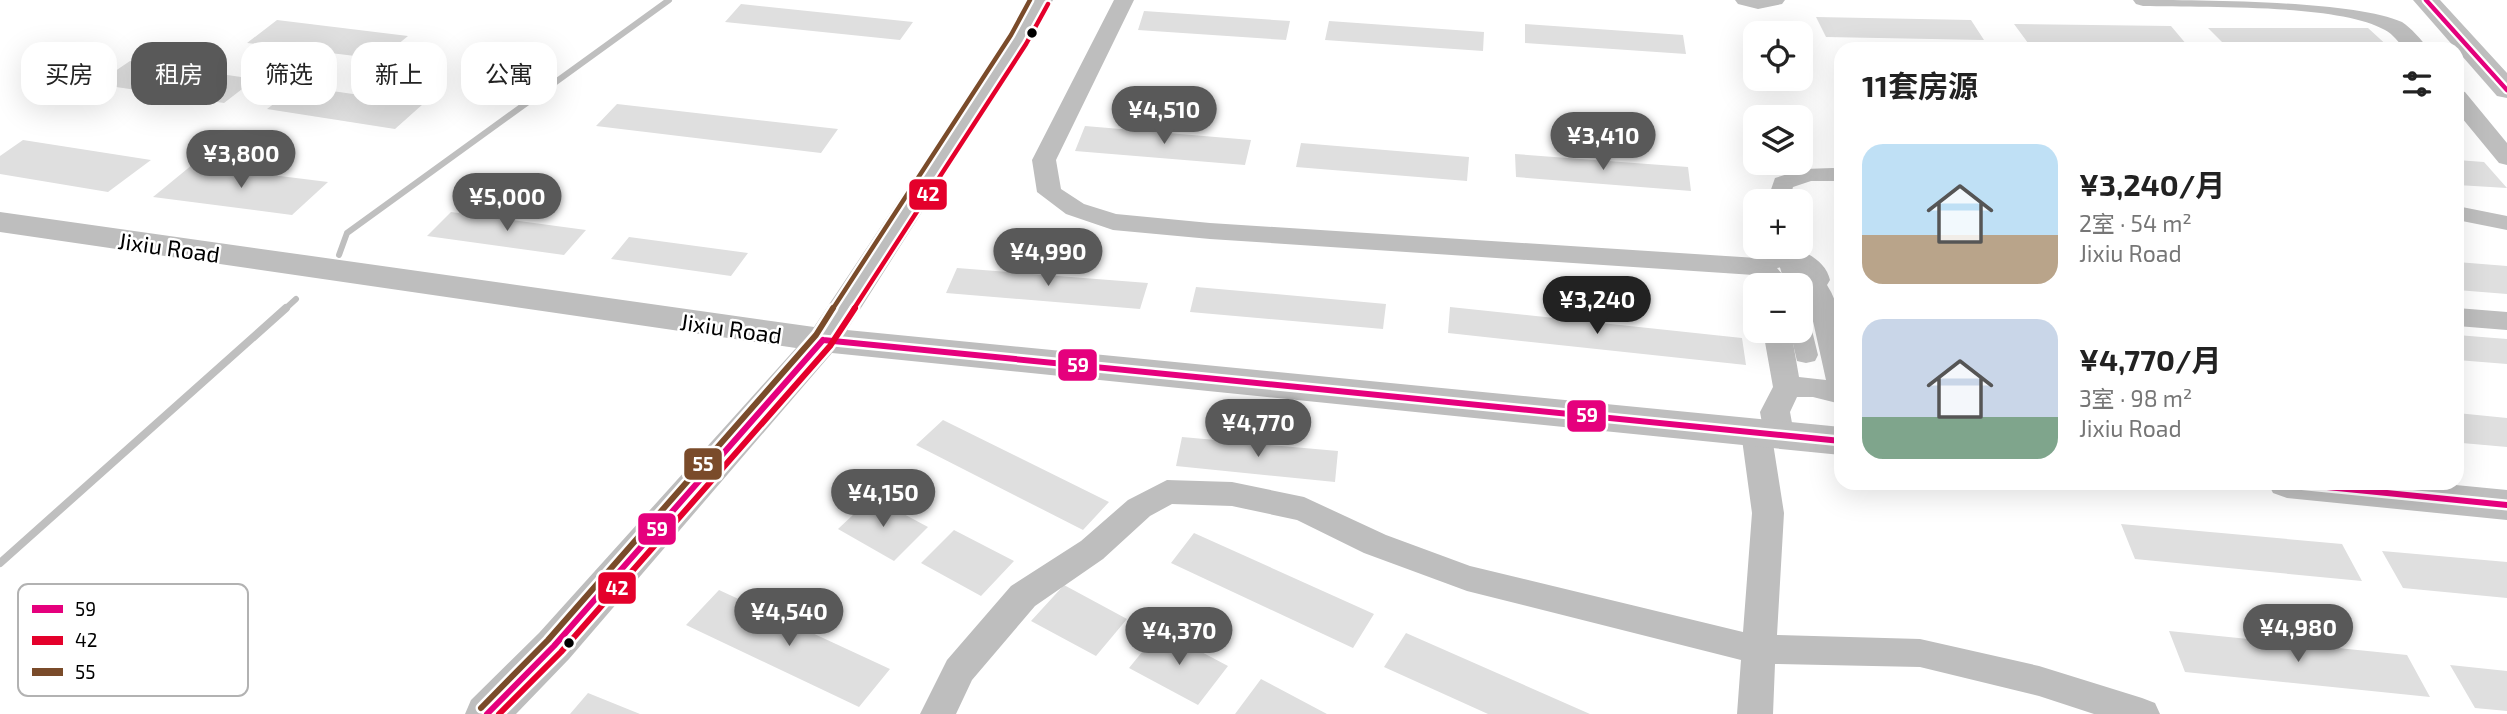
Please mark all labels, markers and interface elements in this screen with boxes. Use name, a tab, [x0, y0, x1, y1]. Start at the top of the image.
map controls	[1743, 21, 1813, 343]
button: locate	[1743, 21, 1813, 91]
unlabelled marker	[1025, 26, 1039, 40]
chip: 买房	[21, 42, 117, 105]
chip: 租房	[131, 42, 227, 105]
chip: 筛选	[241, 42, 337, 105]
chip: 新上	[351, 42, 447, 105]
chip: 公寓	[461, 42, 557, 105]
icon: filters	[2398, 65, 2436, 103]
text: 11套房源	[1862, 67, 1978, 103]
pin: ¥4,510	[1107, 86, 1221, 146]
text: ¥4,510	[1128, 95, 1200, 123]
button: layers	[1743, 105, 1813, 175]
pin: ¥3,410	[1546, 113, 1660, 172]
text: ¥3,410	[1567, 121, 1639, 149]
pin: ¥3,800	[184, 130, 298, 190]
text: ¥3,800	[202, 139, 280, 167]
text: ¥3,240/月	[2079, 166, 2225, 202]
icon: home	[1918, 172, 2002, 256]
pin: ¥5,000	[450, 174, 564, 233]
line badge: 42	[908, 178, 948, 211]
text: ¥5,000	[468, 182, 546, 210]
text: 42	[916, 182, 940, 205]
button: +	[1743, 189, 1813, 259]
text: 2室 · 54 m²	[2079, 209, 2192, 237]
street label: Jixiu Road	[116, 226, 222, 268]
pin: ¥4,990	[991, 229, 1105, 288]
text: ¥4,990	[1009, 237, 1087, 265]
text: Jixiu Road	[2079, 239, 2182, 267]
button: −	[1743, 273, 1813, 343]
pin: ¥3,240	[1540, 276, 1654, 336]
text: ¥3,240	[1559, 285, 1635, 313]
street label: Jixiu Road	[678, 307, 784, 349]
text: ¥4,770/月	[2079, 341, 2222, 377]
icon: home	[1918, 347, 2002, 431]
line badge: 59	[1057, 348, 1098, 382]
text: 59	[1067, 353, 1089, 376]
text: 3室 · 98 m²	[2079, 384, 2192, 412]
line badge: 59	[1566, 399, 1607, 433]
pin: ¥4,770	[1201, 400, 1315, 459]
text: 59	[1576, 403, 1598, 426]
text: ¥4,770	[1221, 408, 1295, 436]
text: Jixiu Road	[2079, 414, 2182, 442]
line badge: 55	[683, 447, 723, 481]
text: 55	[693, 452, 713, 475]
pin: ¥4,150	[826, 470, 940, 529]
text: ¥4,150	[847, 478, 919, 506]
line badge: 59	[637, 512, 677, 546]
text: 59	[646, 517, 668, 540]
line badge: 42	[597, 571, 637, 605]
text: 42	[605, 576, 629, 599]
legend	[18, 584, 248, 696]
pin: ¥4,540	[732, 588, 846, 648]
text: 59	[75, 597, 96, 620]
text: ¥4,540	[750, 597, 828, 625]
pin: ¥4,980	[2241, 604, 2355, 664]
pin: ¥4,370	[1122, 608, 1236, 667]
text: ¥4,980	[2259, 613, 2337, 641]
text: ¥4,370	[1141, 616, 1217, 644]
text: 42	[75, 628, 97, 651]
unlabelled marker	[562, 636, 576, 650]
text: 55	[75, 660, 95, 683]

